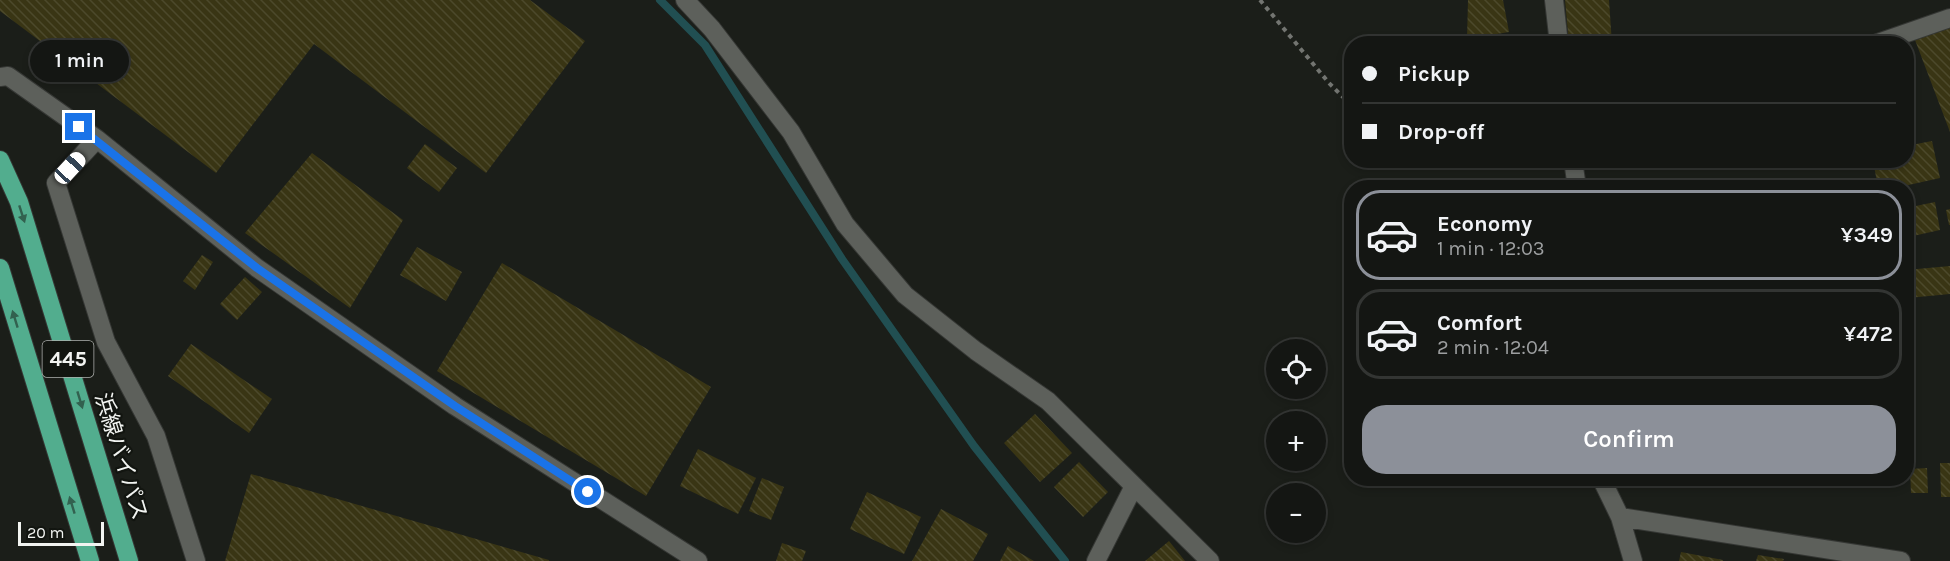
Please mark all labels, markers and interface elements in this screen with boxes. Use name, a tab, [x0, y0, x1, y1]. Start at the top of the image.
callout: 1 min	[29, 40, 128, 82]
text: 1 min	[55, 49, 104, 72]
text: Pickup	[1398, 61, 1470, 87]
route end	[65, 113, 92, 140]
text: Drop-off	[1398, 119, 1484, 145]
car	[51, 149, 89, 187]
one-way arrow	[18, 205, 28, 223]
icon: car	[1365, 208, 1419, 262]
text: Economy	[1437, 211, 1532, 237]
text: ¥349	[1841, 222, 1893, 248]
text: 1 min · 12:03	[1437, 237, 1545, 260]
icon: car	[1365, 307, 1419, 361]
one-way arrow	[10, 310, 19, 328]
text: Comfort	[1437, 310, 1522, 336]
text: ¥472	[1844, 321, 1893, 347]
text: 2 min · 12:04	[1437, 336, 1549, 359]
map controls	[1266, 339, 1326, 543]
button: locate	[1266, 339, 1326, 399]
road number: 445	[42, 341, 94, 377]
street label: 浜線バイパス	[89, 390, 153, 523]
one-way arrow	[76, 391, 85, 409]
button: Confirm	[1362, 405, 1896, 474]
button: +	[1266, 411, 1326, 471]
route start	[574, 478, 601, 505]
button: −	[1266, 483, 1326, 543]
one-way arrow	[67, 496, 76, 514]
scale bar	[18, 519, 104, 546]
text: 20 m	[27, 523, 65, 542]

